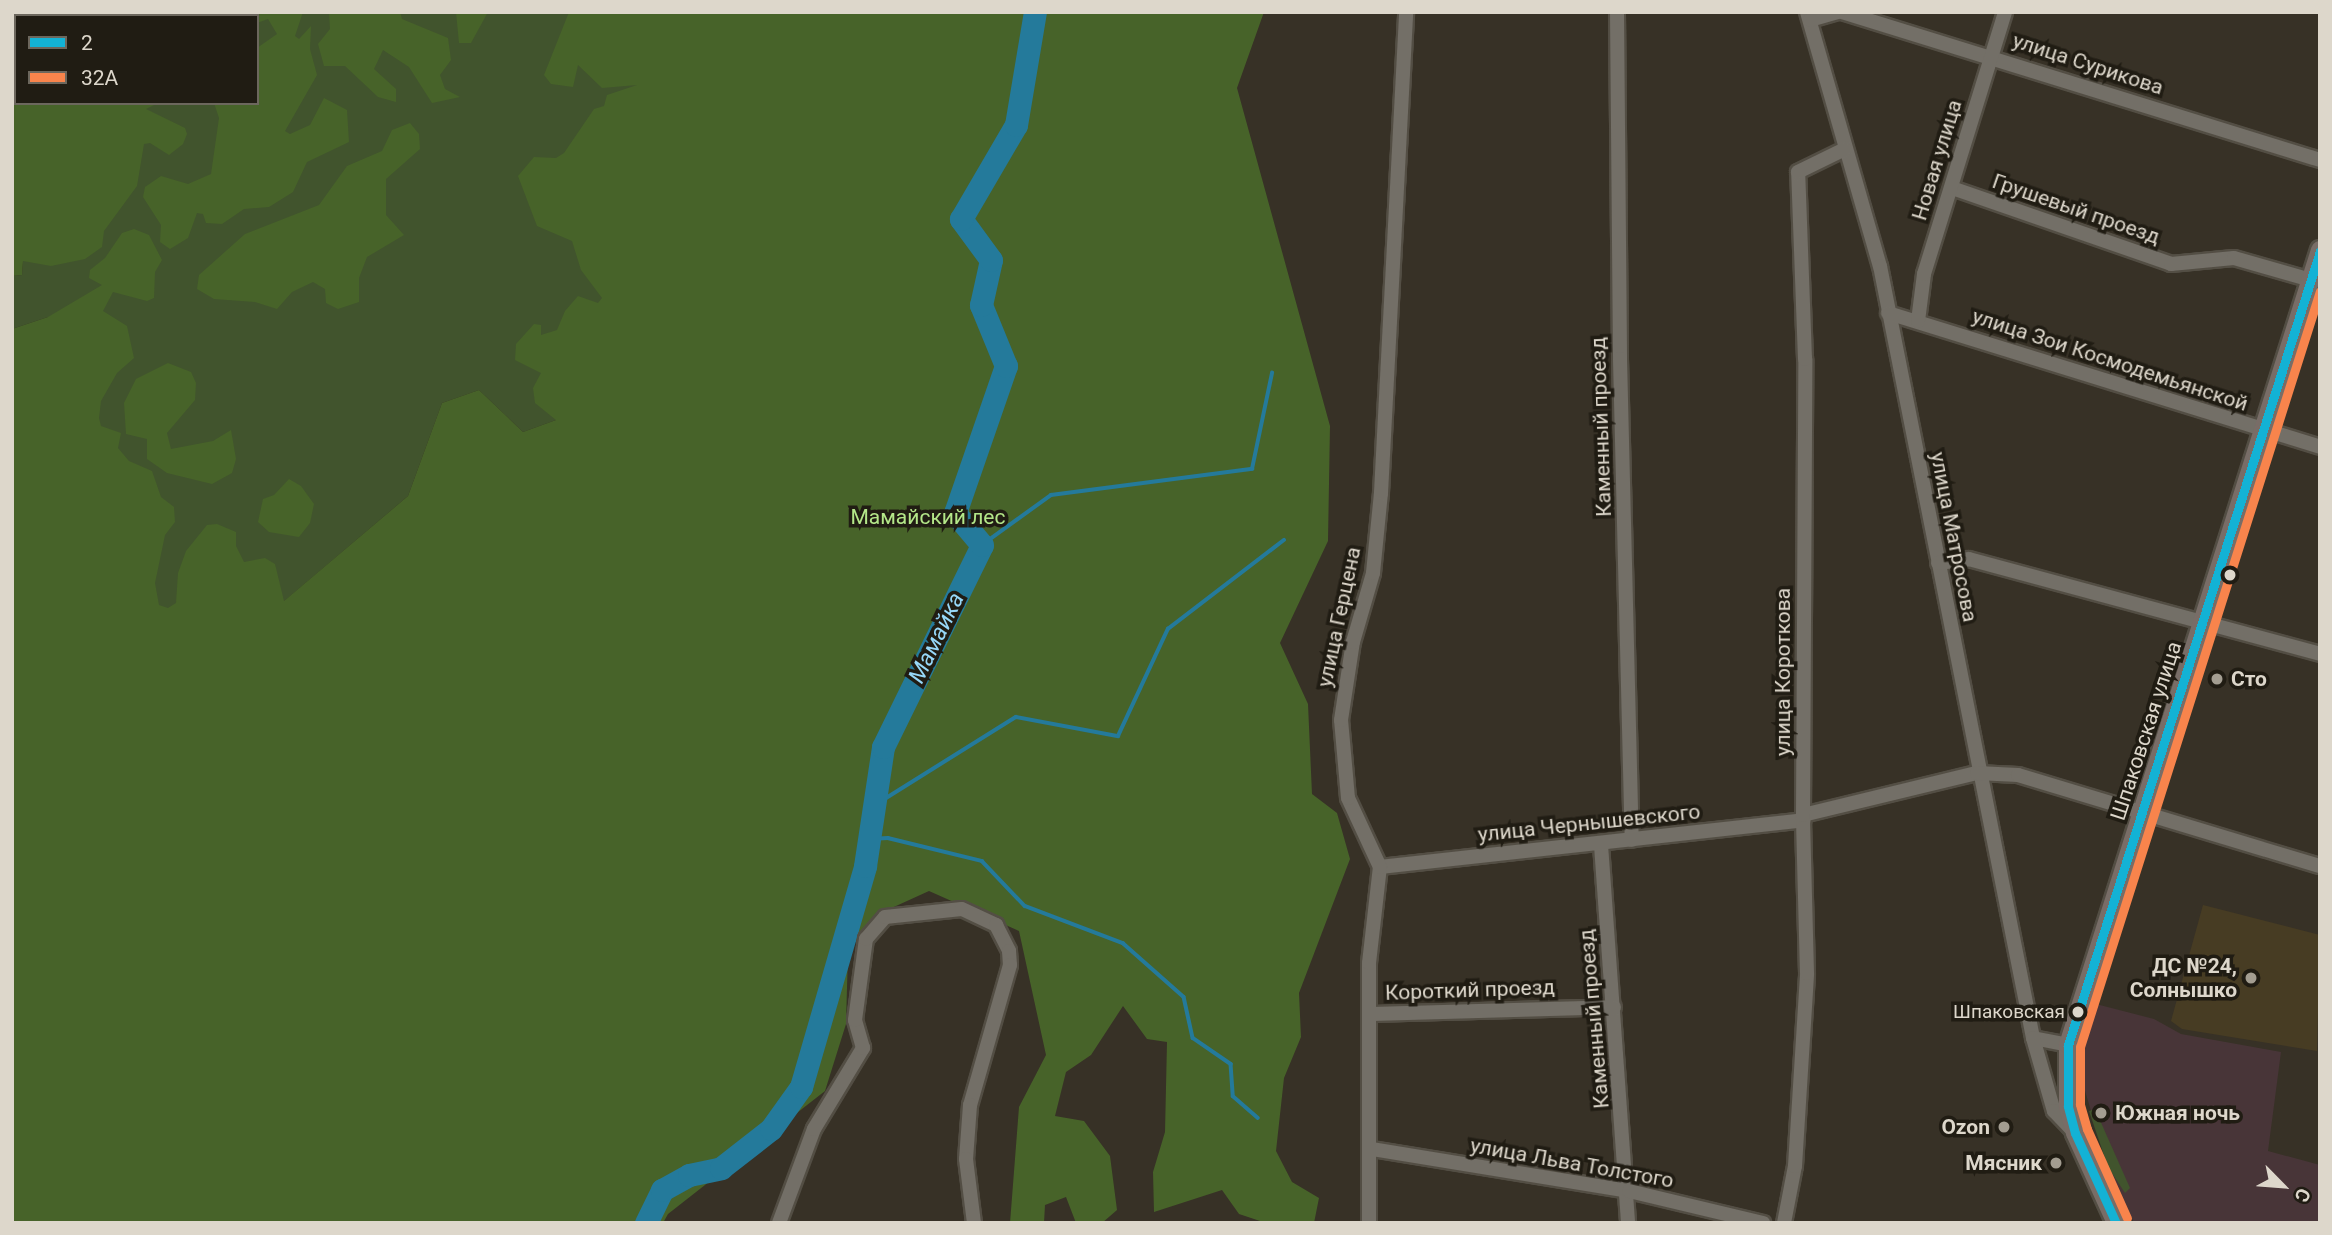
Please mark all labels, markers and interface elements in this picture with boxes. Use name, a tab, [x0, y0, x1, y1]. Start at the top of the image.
legend	[14, 14, 259, 105]
street label: улица Сурикова	[2009, 28, 2167, 100]
text: 2	[81, 31, 93, 55]
text: 32A	[81, 66, 118, 90]
street label: Новая улица	[1907, 97, 1967, 223]
street label: Грушевый проезд	[1989, 169, 2163, 249]
street label: улица Зои Космодемьянской	[1969, 303, 2251, 417]
street label: Каменный проезд	[1585, 337, 1617, 517]
street label: улица Матросова	[1925, 450, 1983, 624]
park label: Мамайский лес	[851, 504, 1005, 530]
street label: улица Герцена	[1312, 545, 1366, 689]
unlabelled marker	[2223, 568, 2237, 582]
water label: Мамайка	[903, 588, 971, 688]
street label: улица Короткова	[1770, 588, 1796, 756]
street label: Шпаковская улица	[2105, 638, 2187, 824]
place label: Сто	[2231, 666, 2267, 692]
marker: Сто	[2209, 671, 2225, 687]
street label: улица Чернышевского	[1477, 799, 1701, 847]
street label: Каменный проезд	[1574, 928, 1614, 1110]
place label: ДС №24, Солнышко	[2130, 953, 2237, 1003]
marker: ДС №24, Солнышко	[2243, 970, 2259, 986]
street label: Короткий проезд	[1385, 974, 1555, 1006]
place label: Шпаковская	[1953, 1001, 2065, 1023]
marker: Шпаковская	[2071, 1005, 2085, 1019]
place label: Южная ночь	[2115, 1100, 2240, 1126]
marker: Южная ночь	[2093, 1105, 2109, 1121]
place label: Ozon	[1941, 1114, 1990, 1140]
marker: Ozon	[1996, 1119, 2012, 1135]
street label: улица Льва Толстого	[1468, 1133, 1676, 1193]
place label: Мясник	[1965, 1150, 2042, 1176]
north arrow	[2248, 1151, 2318, 1221]
marker: Мясник	[2048, 1155, 2064, 1171]
text: С	[2289, 1185, 2316, 1206]

